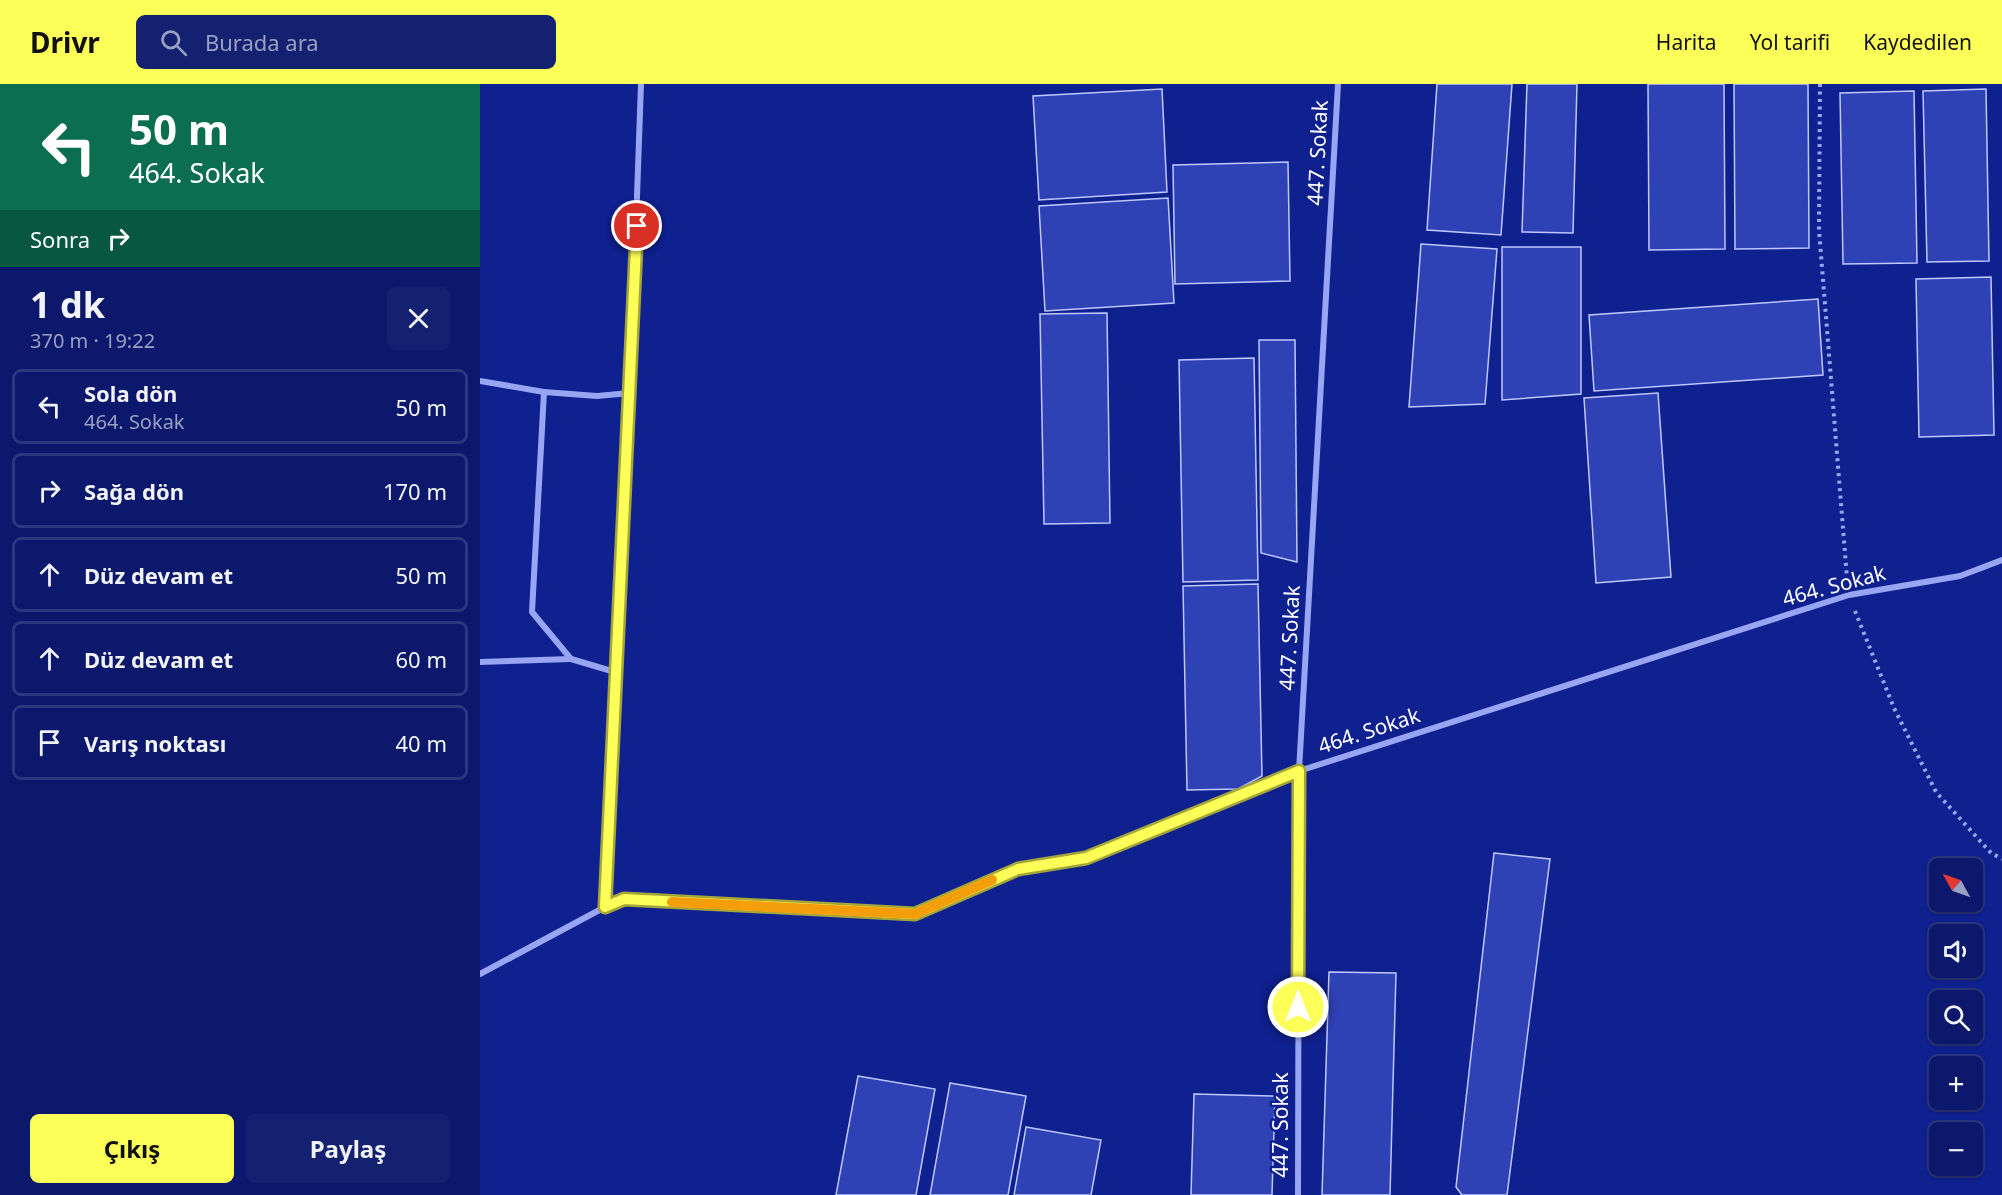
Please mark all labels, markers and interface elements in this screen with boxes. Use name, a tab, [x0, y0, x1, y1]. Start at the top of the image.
search box	[136, 15, 556, 69]
text: Drivr	[30, 23, 100, 61]
icon: search	[157, 26, 190, 59]
text: Burada ara	[205, 27, 319, 57]
text: Harita	[1656, 28, 1717, 56]
text: Yol tarifi	[1750, 28, 1830, 56]
text: Kaydedilen	[1863, 28, 1972, 56]
street label: 447. Sokak	[1300, 99, 1334, 206]
text: 50 m	[129, 100, 229, 157]
icon: left	[30, 108, 108, 186]
text: 464. Sokak	[129, 154, 265, 191]
pin	[611, 200, 662, 251]
icon: arrive	[620, 209, 653, 242]
icon: right	[102, 222, 135, 255]
text: Sonra	[30, 224, 90, 254]
text: 1 dk	[30, 280, 105, 329]
button: close	[387, 287, 450, 350]
text: 370 m · 19:22	[30, 327, 155, 354]
text: Sola dön	[84, 378, 177, 408]
icon: left	[33, 390, 66, 423]
text: 50 m	[396, 392, 447, 422]
text: 464. Sokak	[84, 408, 185, 435]
icon: right	[33, 474, 66, 507]
text: Sağa dön	[84, 476, 184, 506]
text: 170 m	[383, 476, 447, 506]
icon: ahead	[33, 558, 66, 591]
street label: 464. Sokak	[1779, 558, 1889, 612]
text: Düz devam et	[84, 560, 233, 590]
text: 50 m	[396, 560, 447, 590]
street label: 447. Sokak	[1272, 584, 1306, 691]
icon: ahead	[33, 642, 66, 675]
text: Düz devam et	[84, 644, 233, 674]
text: 60 m	[396, 644, 447, 674]
street label: 464. Sokak	[1314, 700, 1424, 760]
icon: arrive	[33, 726, 66, 759]
text: Varış noktası	[84, 728, 226, 758]
text: 40 m	[396, 728, 447, 758]
north arrow	[1929, 858, 1983, 912]
map controls	[1929, 858, 1983, 1176]
button: sound	[1929, 924, 1983, 978]
position arrow	[1266, 975, 1330, 1039]
button: search	[1929, 990, 1983, 1044]
button: +	[1929, 1056, 1983, 1110]
street label: 447. Sokak	[1266, 1071, 1294, 1178]
button: Çıkış	[30, 1114, 234, 1183]
button: Paylaş	[246, 1114, 450, 1183]
button: −	[1929, 1122, 1983, 1176]

